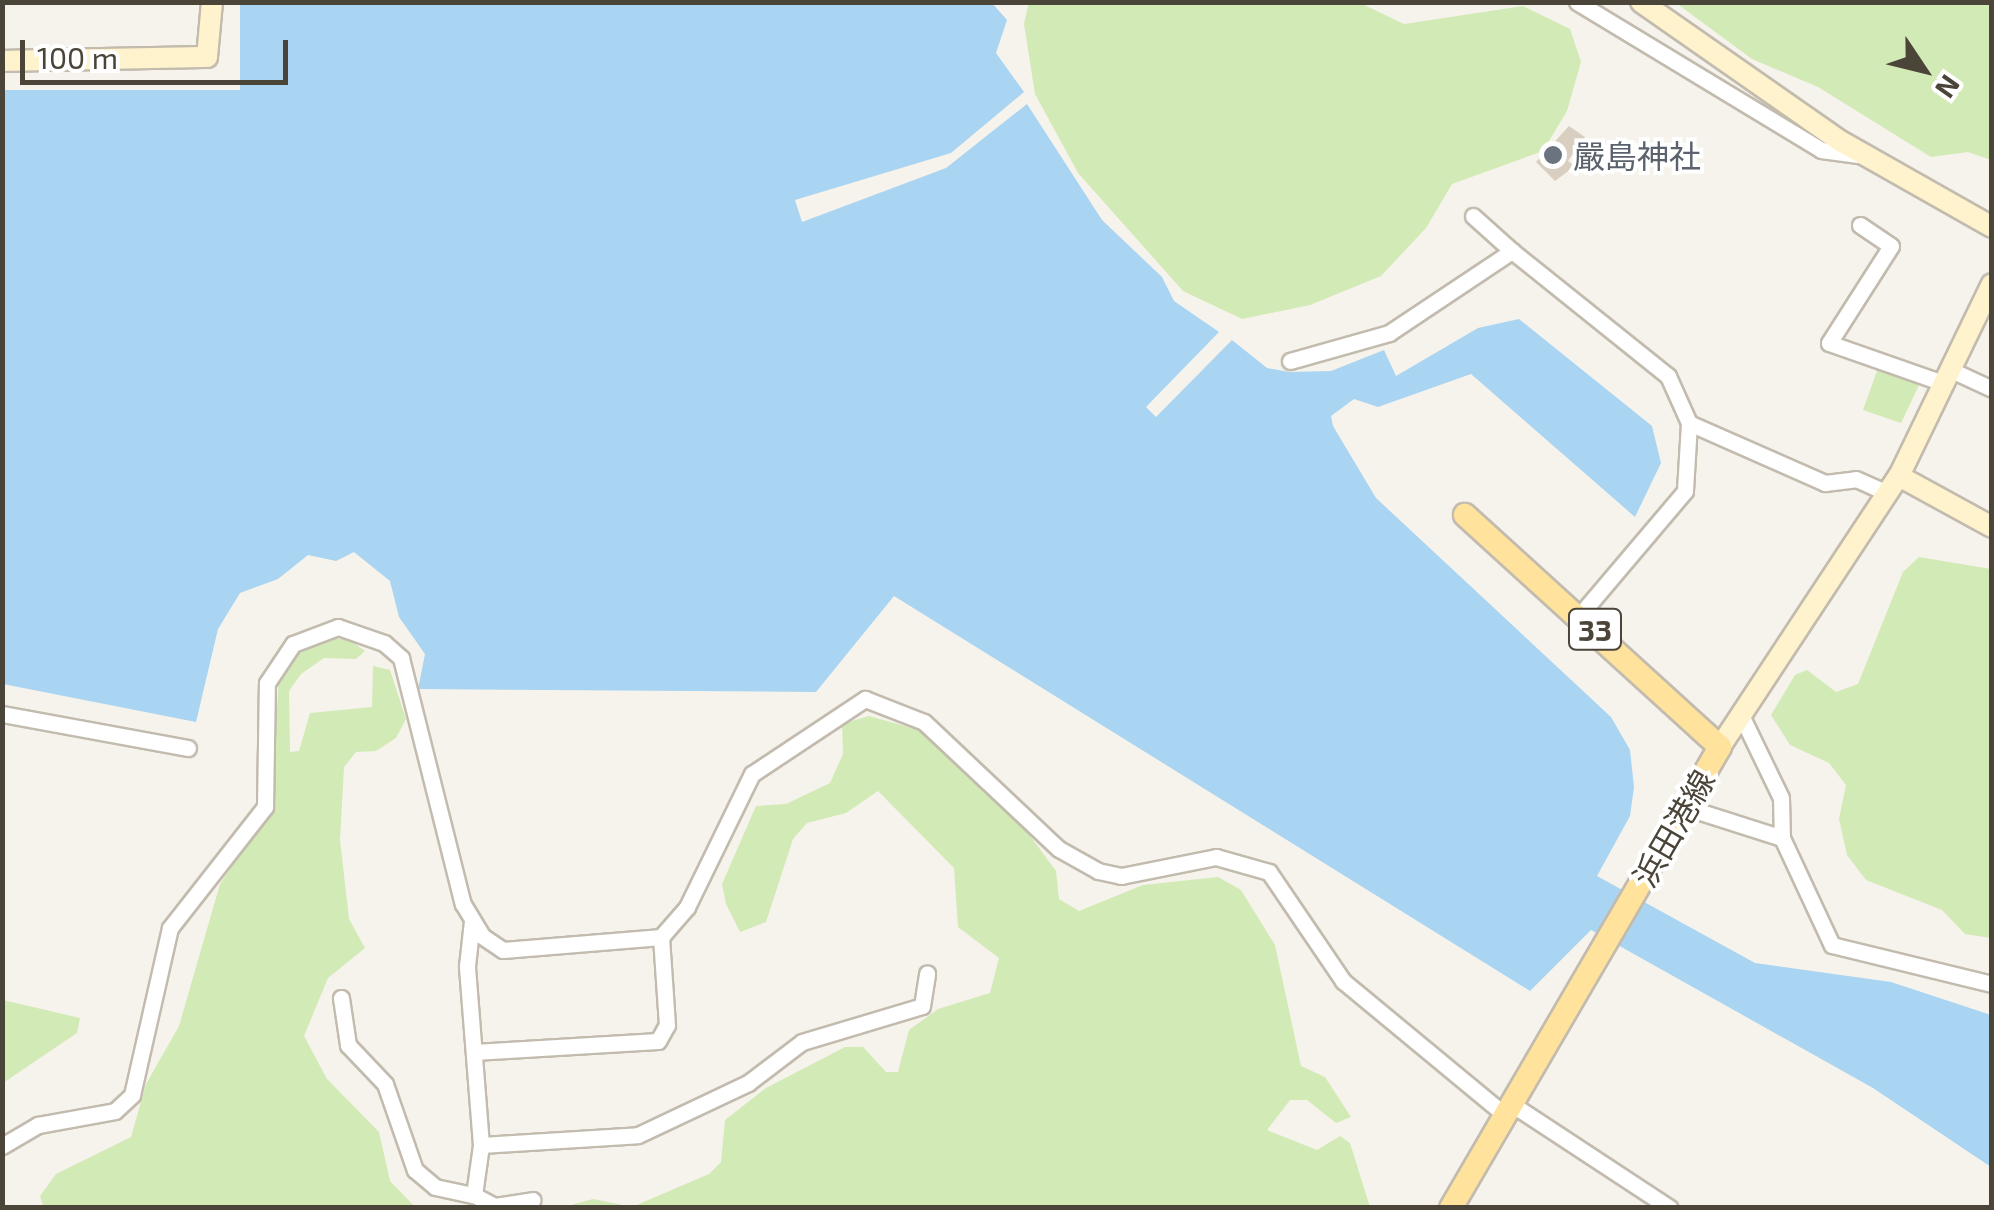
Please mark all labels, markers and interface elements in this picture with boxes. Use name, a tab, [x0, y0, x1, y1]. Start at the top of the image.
scale bar	[25, 20, 292, 82]
north arrow	[1874, 20, 1974, 120]
text: 100 m	[37, 39, 118, 75]
text: N	[1929, 69, 1968, 105]
place label: 嚴島神社	[1573, 136, 1701, 174]
marker: 嚴島神社	[1542, 144, 1564, 166]
road number: 33	[1568, 604, 1622, 654]
street label: 浜田港線	[1624, 763, 1722, 893]

